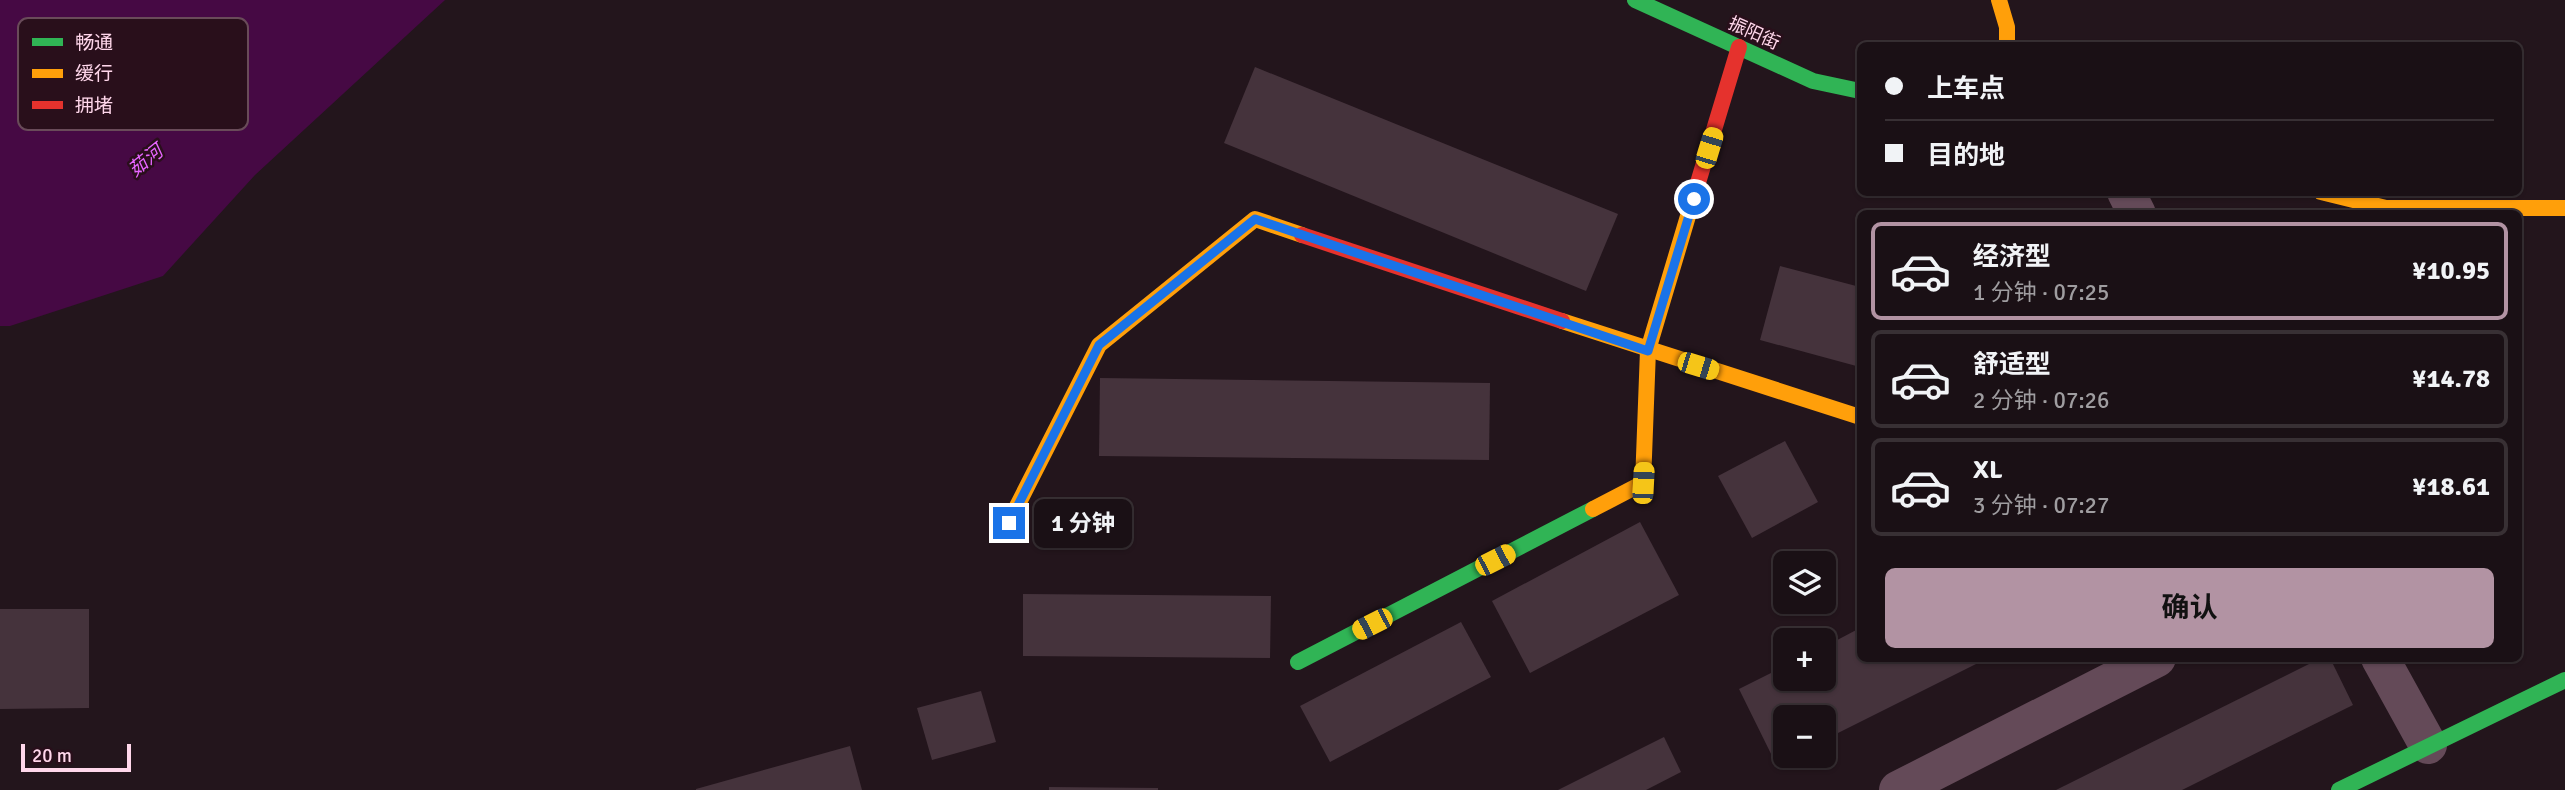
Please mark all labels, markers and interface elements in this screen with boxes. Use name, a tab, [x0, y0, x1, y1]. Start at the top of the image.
street label: 振阳街	[1725, 12, 1783, 54]
legend	[18, 18, 248, 130]
text: 畅通	[75, 31, 113, 55]
text: 缓行	[75, 62, 113, 86]
text: 上车点	[1927, 73, 2005, 105]
text: 拥堵	[75, 94, 113, 118]
car	[1693, 125, 1726, 171]
water label: 茹河	[123, 137, 171, 182]
text: 目的地	[1927, 140, 2005, 172]
route start	[1678, 183, 1710, 215]
icon: car	[1889, 240, 1952, 303]
text: 经济型	[1973, 241, 2051, 273]
text: ¥10.95	[2412, 255, 2490, 287]
text: 1 分钟 · 07:25	[1973, 278, 2109, 307]
icon: car	[1889, 348, 1952, 411]
text: 舒适型	[1973, 349, 2051, 381]
car	[1675, 350, 1722, 382]
text: ¥14.78	[2412, 363, 2490, 395]
text: 2 分钟 · 07:26	[1973, 386, 2109, 415]
text: XL	[1973, 454, 2003, 486]
icon: car	[1889, 456, 1952, 519]
car	[1632, 461, 1655, 505]
text: ¥18.61	[2412, 471, 2490, 503]
text: 3 分钟 · 07:27	[1973, 491, 2109, 520]
callout: 1 分钟	[1034, 498, 1132, 548]
route end	[993, 507, 1025, 539]
text: 1 分钟	[1051, 509, 1115, 538]
car	[1472, 541, 1519, 579]
map controls	[1773, 551, 1836, 768]
button: layers	[1773, 551, 1836, 614]
button: 确认	[1885, 568, 2494, 648]
car	[1349, 605, 1396, 643]
button: +	[1773, 628, 1836, 691]
button: −	[1773, 705, 1836, 768]
scale bar	[21, 741, 131, 773]
text: 20 m	[32, 744, 72, 768]

